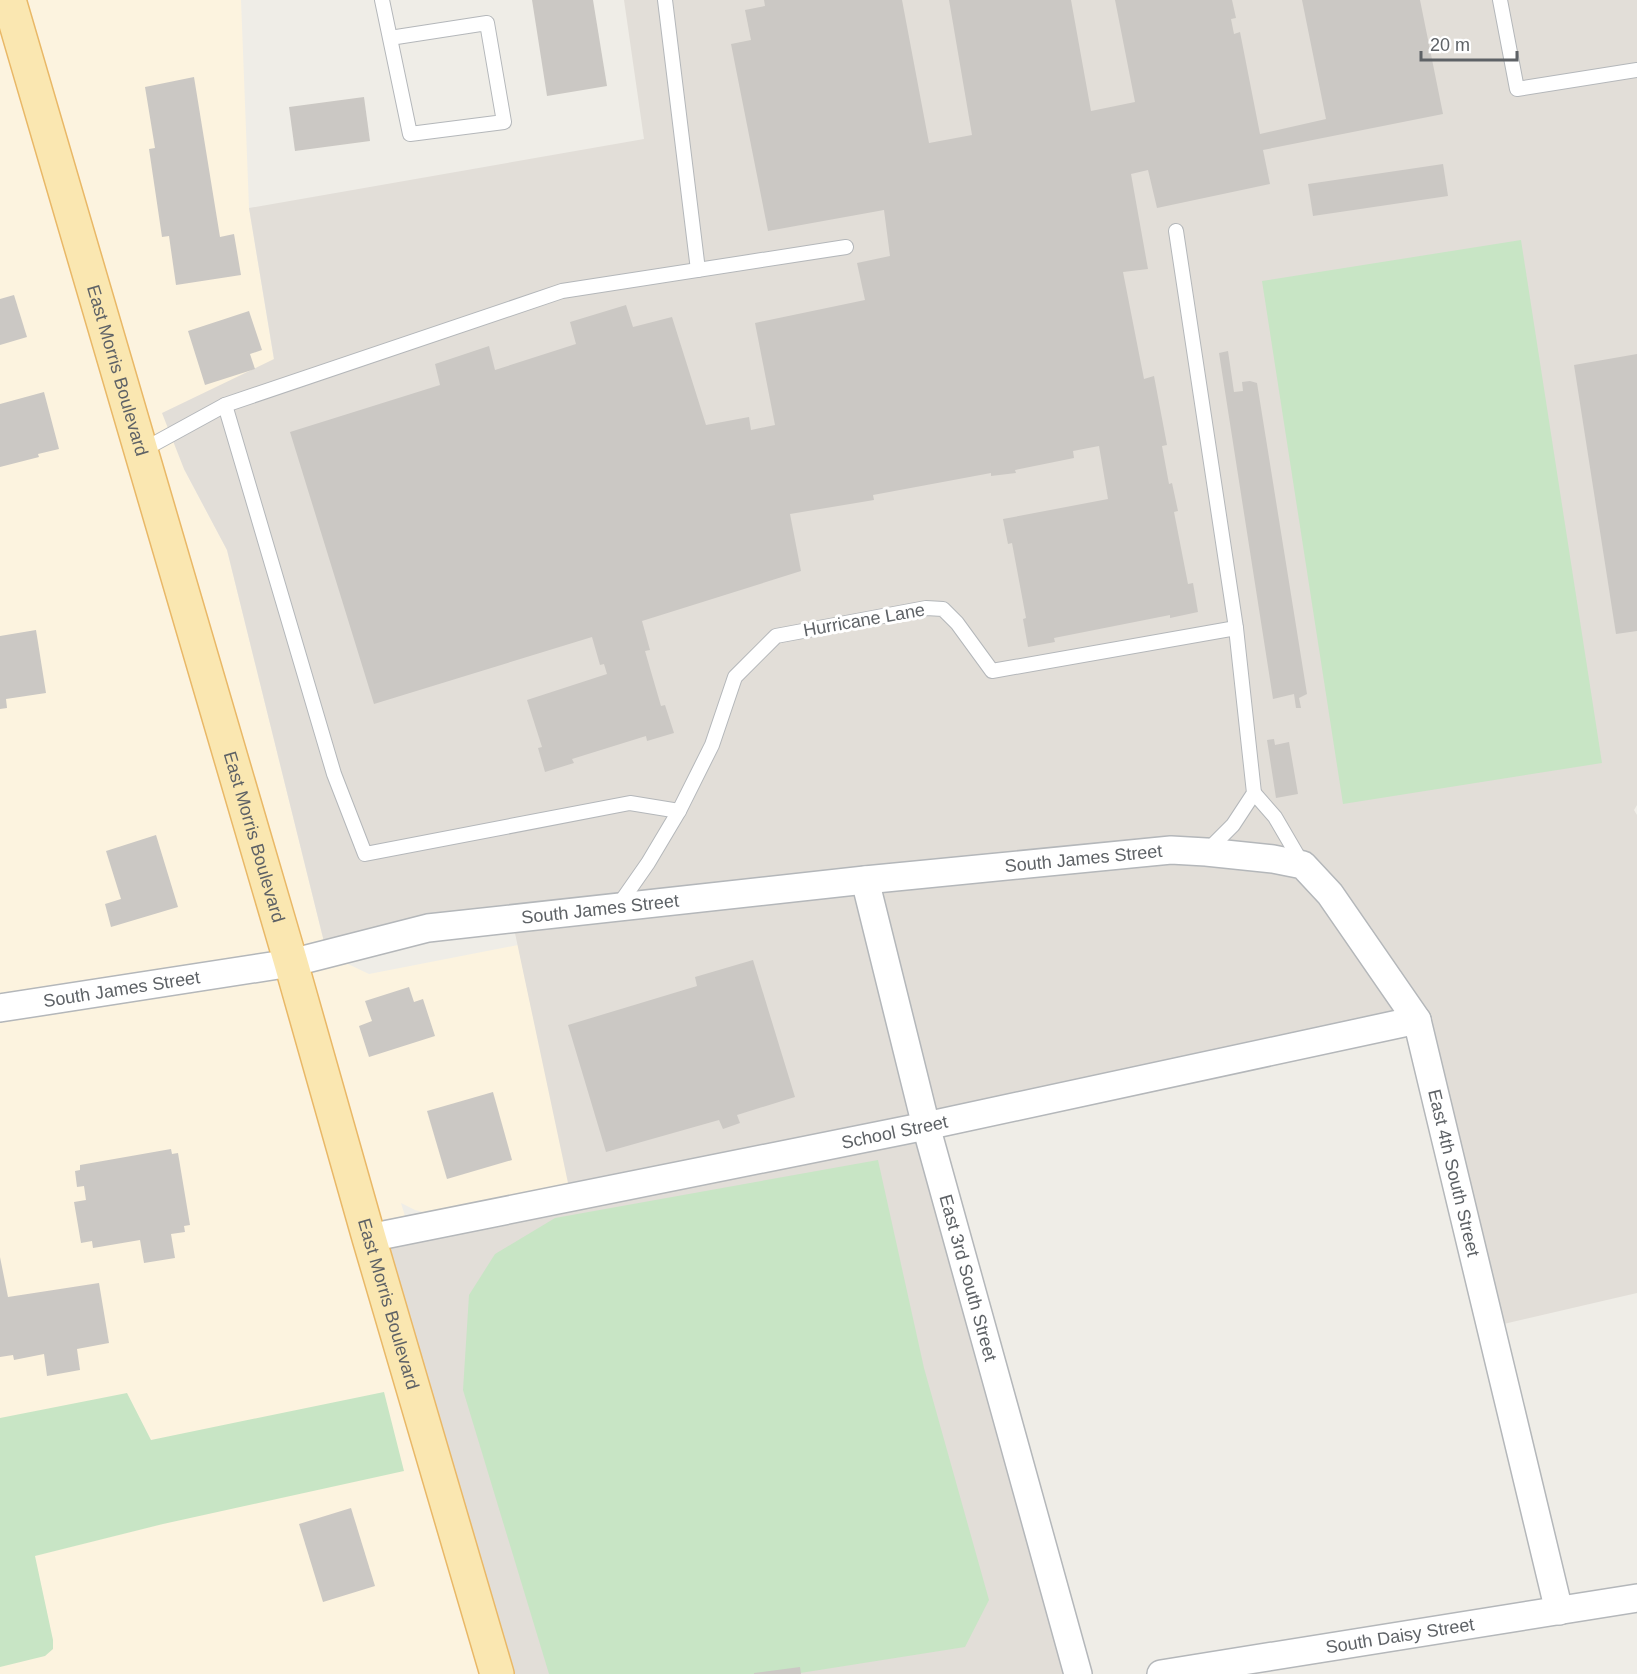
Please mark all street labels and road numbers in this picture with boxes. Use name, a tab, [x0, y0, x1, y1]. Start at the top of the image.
street label: East Morris Boulevard	[83, 283, 152, 458]
street label: Hurricane Lane	[802, 599, 926, 641]
street label: East Morris Boulevard	[220, 749, 289, 925]
street label: South James Street	[1004, 841, 1163, 876]
street label: South James Street	[520, 891, 680, 928]
street label: South James Street	[42, 967, 201, 1011]
street label: East 4th South Street	[1424, 1087, 1483, 1259]
street label: School Street	[839, 1112, 950, 1153]
street label: East 3rd South Street	[935, 1192, 1001, 1363]
street label: East Morris Boulevard	[354, 1216, 423, 1392]
street label: South Daisy Street	[1324, 1614, 1476, 1658]

